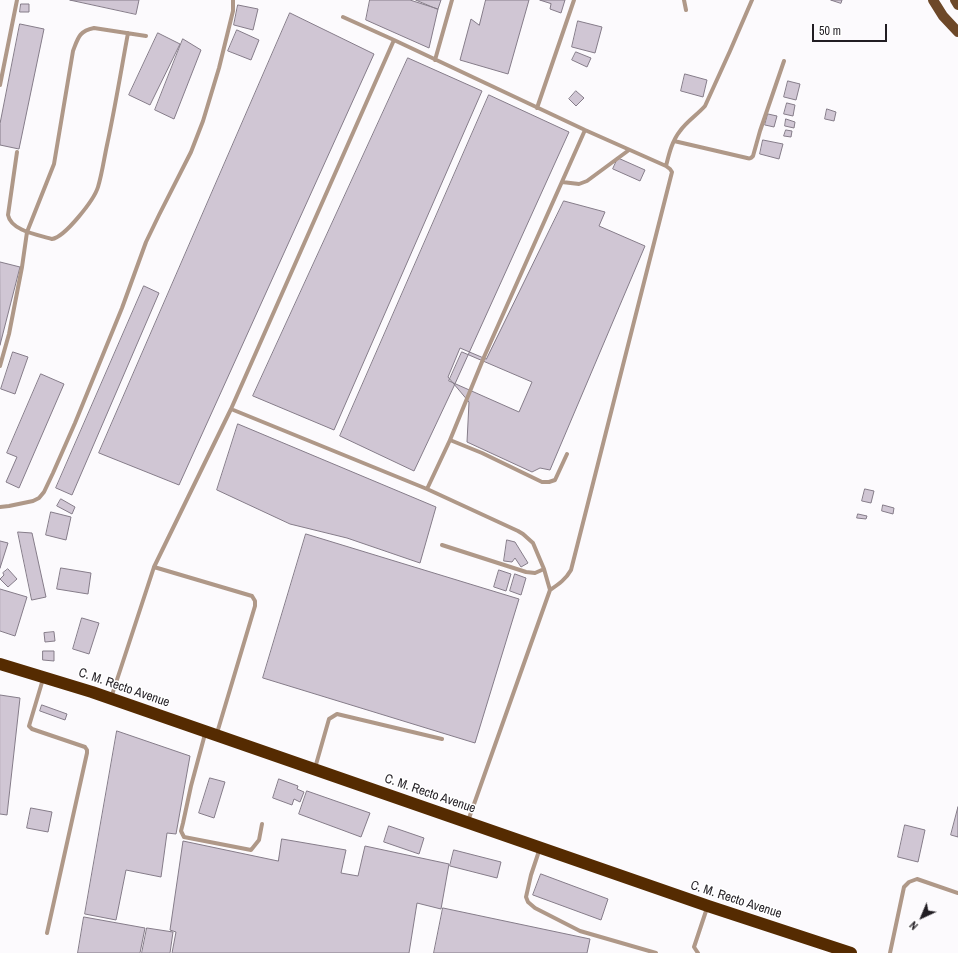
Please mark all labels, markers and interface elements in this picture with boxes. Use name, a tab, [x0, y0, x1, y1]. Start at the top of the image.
scale bar	[814, 16, 889, 42]
text: 50 m	[819, 23, 841, 39]
street label: C. M. Recto Avenue	[76, 665, 172, 711]
street label: C. M. Recto Avenue	[382, 771, 478, 817]
street label: C. M. Recto Avenue	[688, 878, 784, 922]
north arrow	[902, 897, 942, 937]
text: N	[906, 918, 921, 933]

